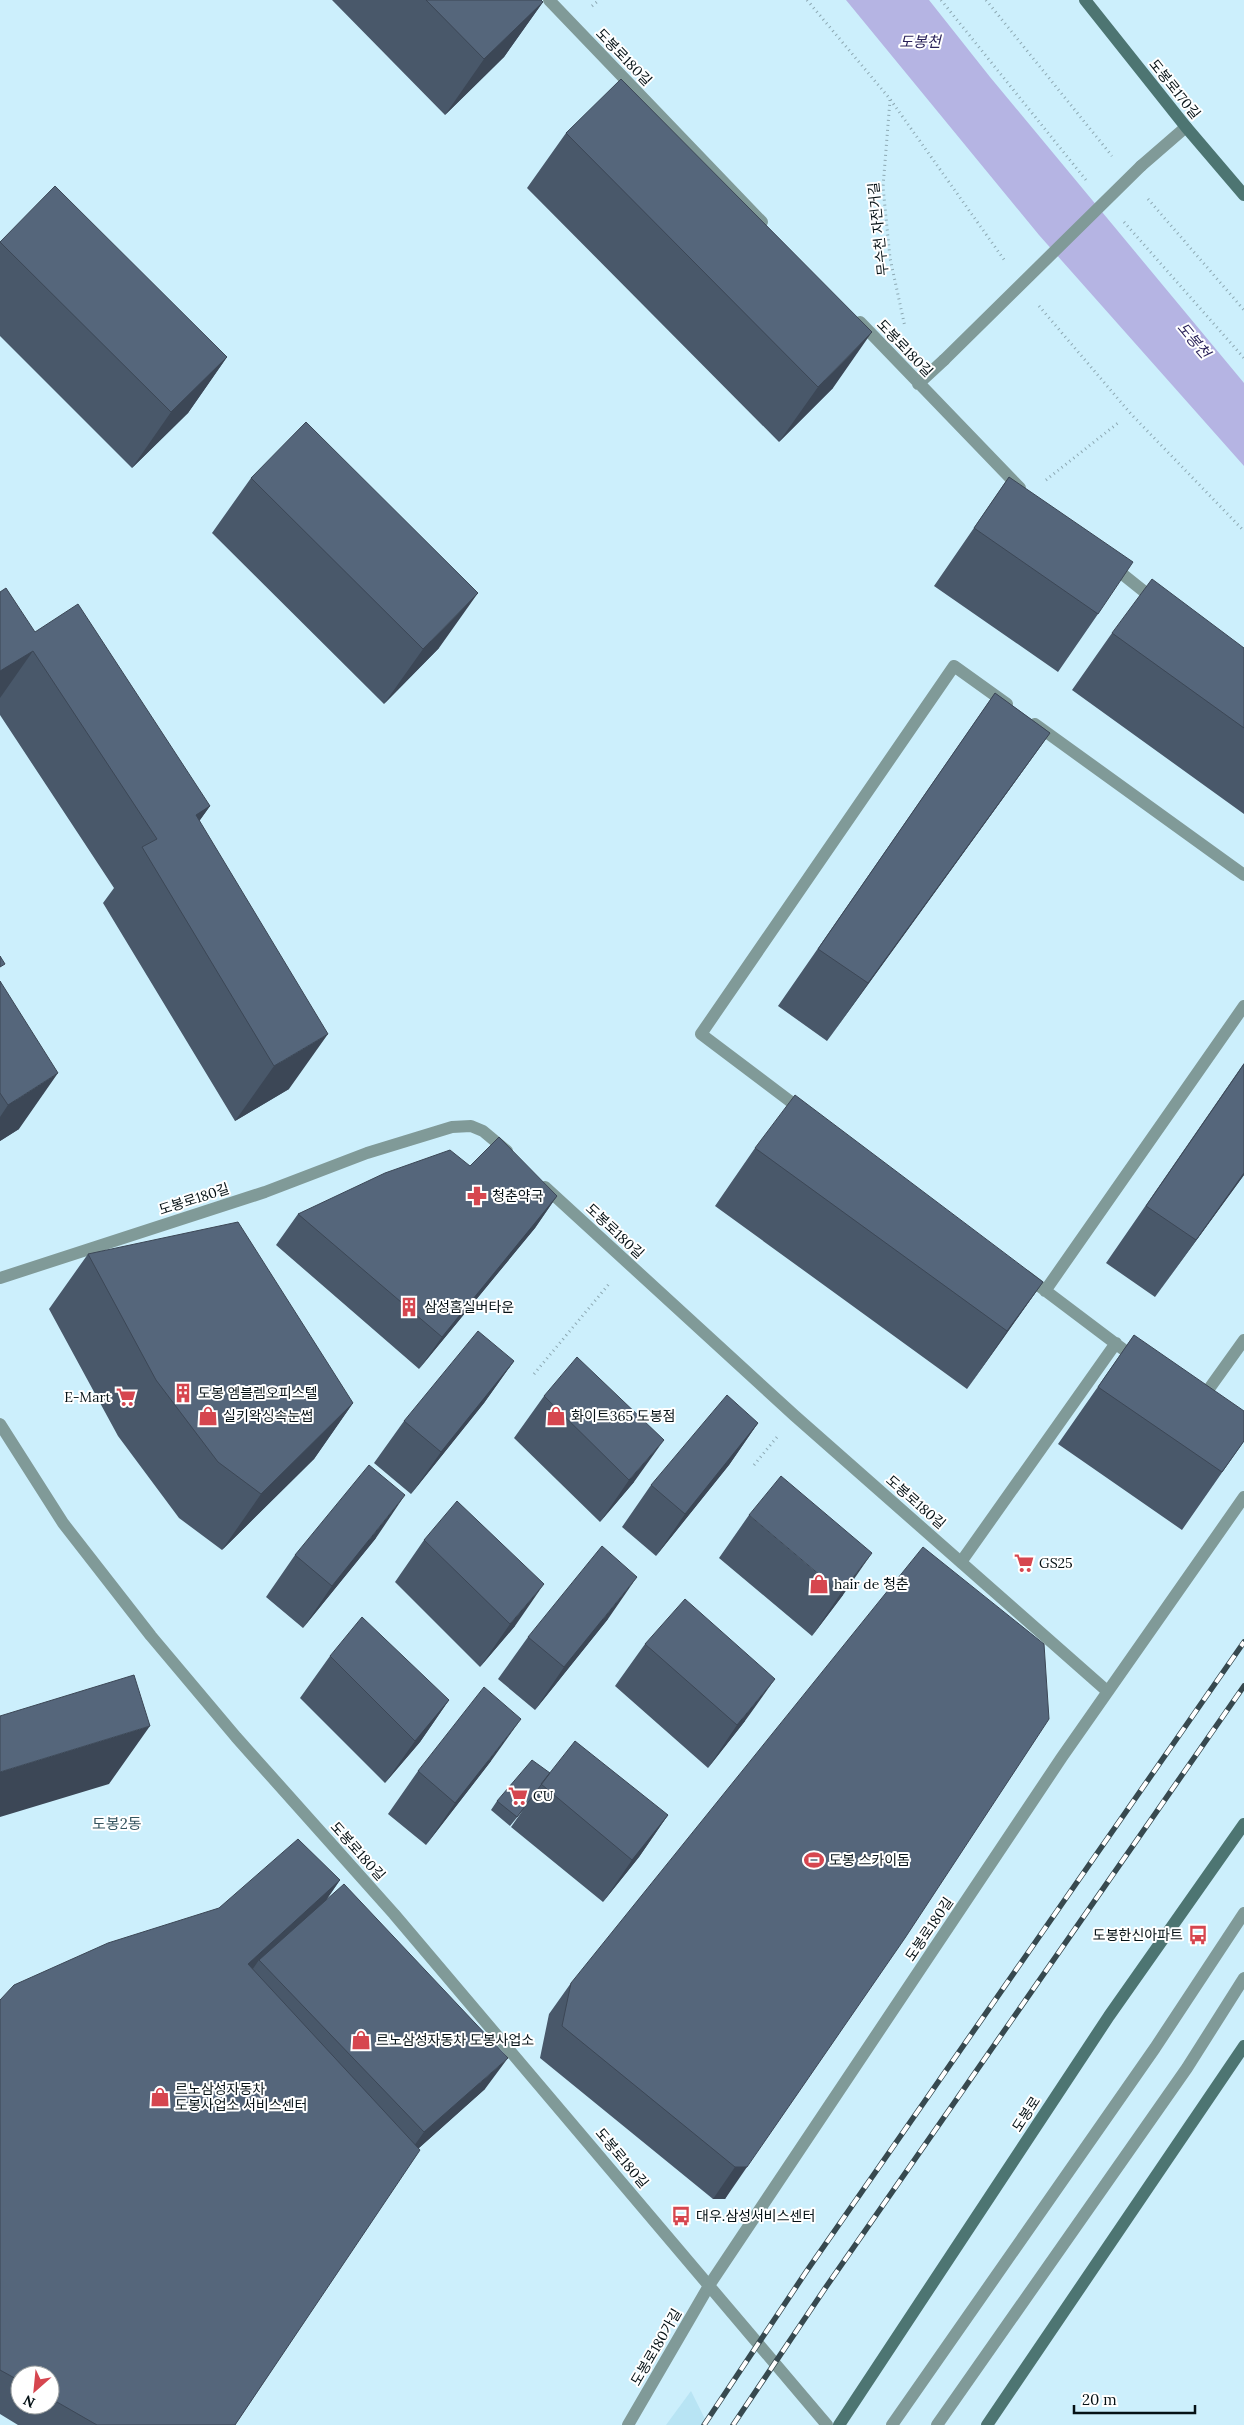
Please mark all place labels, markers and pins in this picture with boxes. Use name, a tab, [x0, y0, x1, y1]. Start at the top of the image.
pharmacy icon: 청춘약국	[466, 1185, 488, 1207]
place label: 청춘약국	[492, 1187, 544, 1205]
building icon: 삼성홈실버타운	[398, 1296, 420, 1318]
place label: 삼성홈실버타운	[424, 1298, 514, 1316]
building icon: 도봉 엠블렘오피스텔	[172, 1382, 194, 1404]
place label: 도봉 엠블렘오피스텔	[198, 1384, 318, 1402]
supermarket icon: E-Mart	[115, 1386, 137, 1408]
place label: E-Mart	[64, 1388, 112, 1406]
shop icon: 실키왁싱속눈썹	[197, 1405, 219, 1427]
shop icon: 화이트365 도봉점	[545, 1405, 567, 1427]
place label: 실키왁싱속눈썹	[223, 1407, 313, 1425]
place label: 화이트365 도봉점	[571, 1407, 675, 1425]
supermarket icon: GS25	[1013, 1552, 1035, 1574]
place label: GS25	[1039, 1554, 1073, 1572]
shop icon: hair de 청춘	[808, 1573, 830, 1595]
place label: hair de 청춘	[834, 1575, 909, 1593]
supermarket icon: CU	[507, 1785, 529, 1807]
place label: CU	[533, 1787, 554, 1805]
sports icon: 도봉 스카이돔	[803, 1849, 825, 1871]
place label: 도봉 스카이돔	[829, 1851, 910, 1869]
bus stop icon: 도봉한신아파트	[1187, 1924, 1209, 1946]
place label: 도봉한신아파트	[1093, 1926, 1183, 1944]
shop icon: 르노삼성자동차 도봉사업소	[350, 2029, 372, 2051]
place label: 르노삼성자동차 도봉사업소	[376, 2031, 534, 2049]
place label: 르노삼성자동차 도봉사업소 서비스센터	[175, 2080, 307, 2114]
shop icon: 르노삼성자동차 도봉사업소 서비스센터	[149, 2086, 171, 2108]
bus stop icon: 대우.삼성서비스센터	[670, 2205, 692, 2227]
place label: 대우.삼성서비스센터	[696, 2207, 815, 2225]

